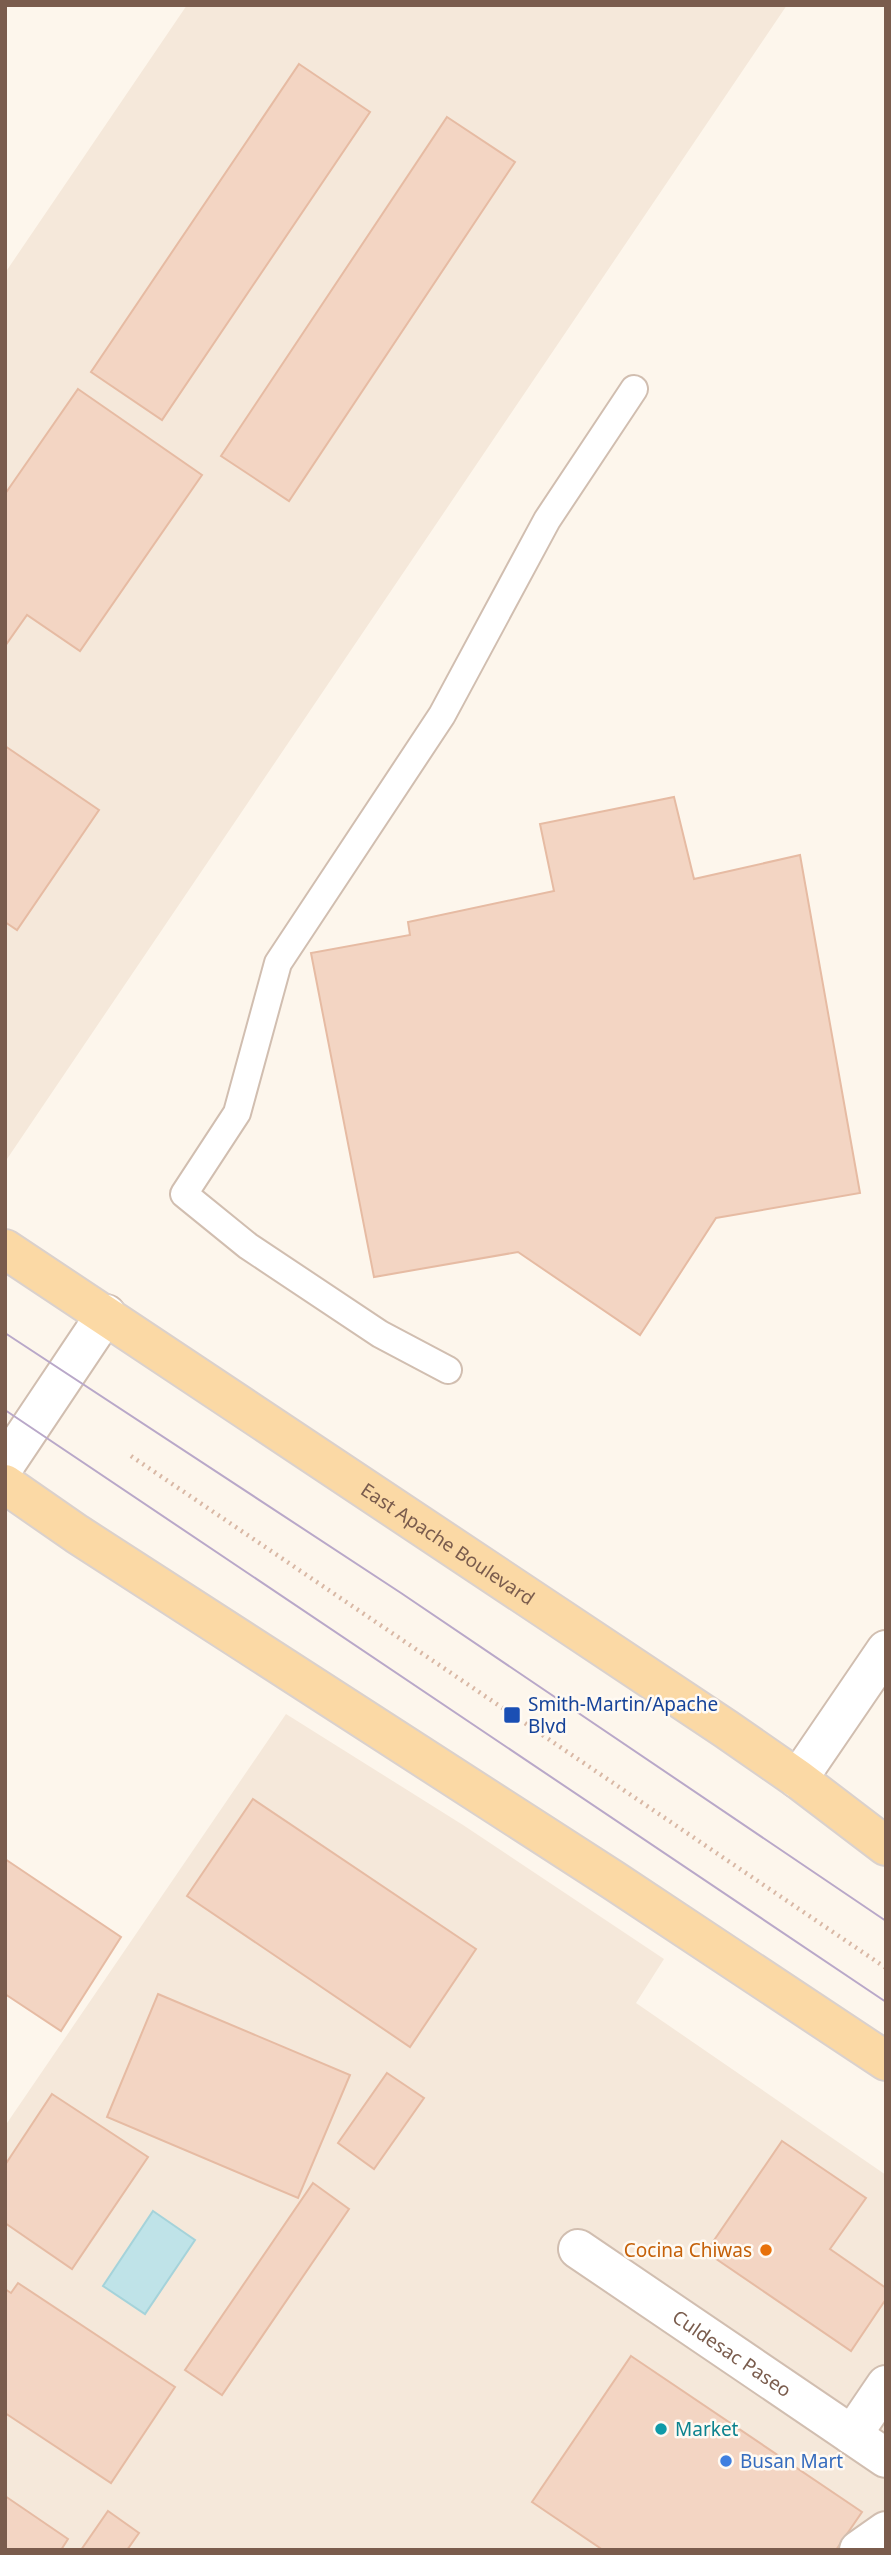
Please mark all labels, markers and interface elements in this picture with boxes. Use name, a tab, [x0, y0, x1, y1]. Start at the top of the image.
street label: East Apache Boulevard	[356, 1477, 540, 1611]
place label: Smith-Martin/Apache Blvd	[528, 1691, 718, 1739]
marker: Smith-Martin/Apache Blvd	[502, 1705, 522, 1725]
place label: Cocina Chiwas	[624, 2237, 752, 2263]
marker: Cocina Chiwas	[758, 2242, 774, 2258]
street label: Culdesac Paseo	[667, 2304, 796, 2403]
place label: Market	[675, 2416, 739, 2442]
marker: Market	[653, 2421, 669, 2437]
place label: Busan Mart	[740, 2448, 843, 2474]
marker: Busan Mart	[718, 2453, 734, 2469]

